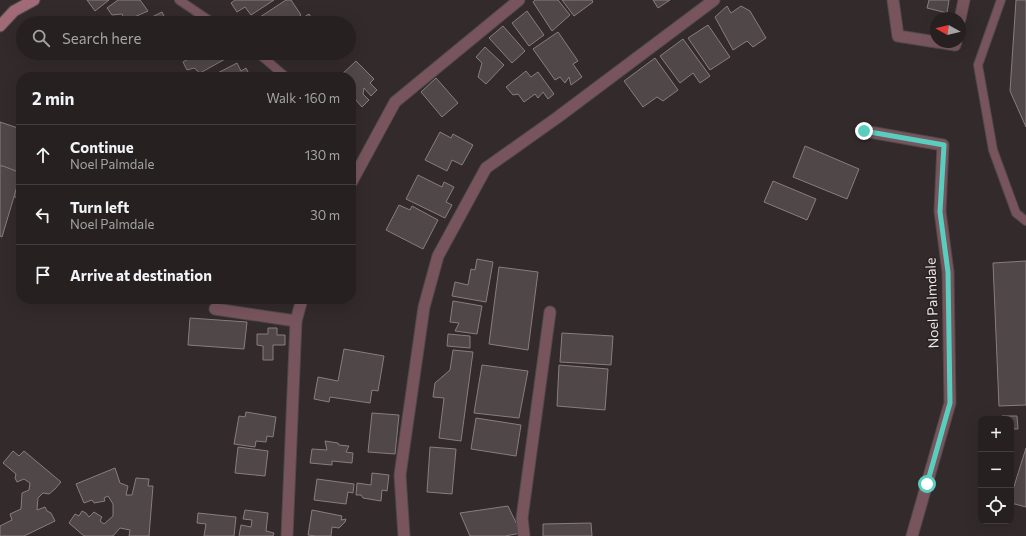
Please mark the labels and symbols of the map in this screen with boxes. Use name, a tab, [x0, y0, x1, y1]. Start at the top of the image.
north arrow	[930, 12, 966, 48]
route end	[855, 122, 873, 140]
street label: Noel Palmdale	[921, 257, 942, 349]
route start	[918, 475, 936, 493]

